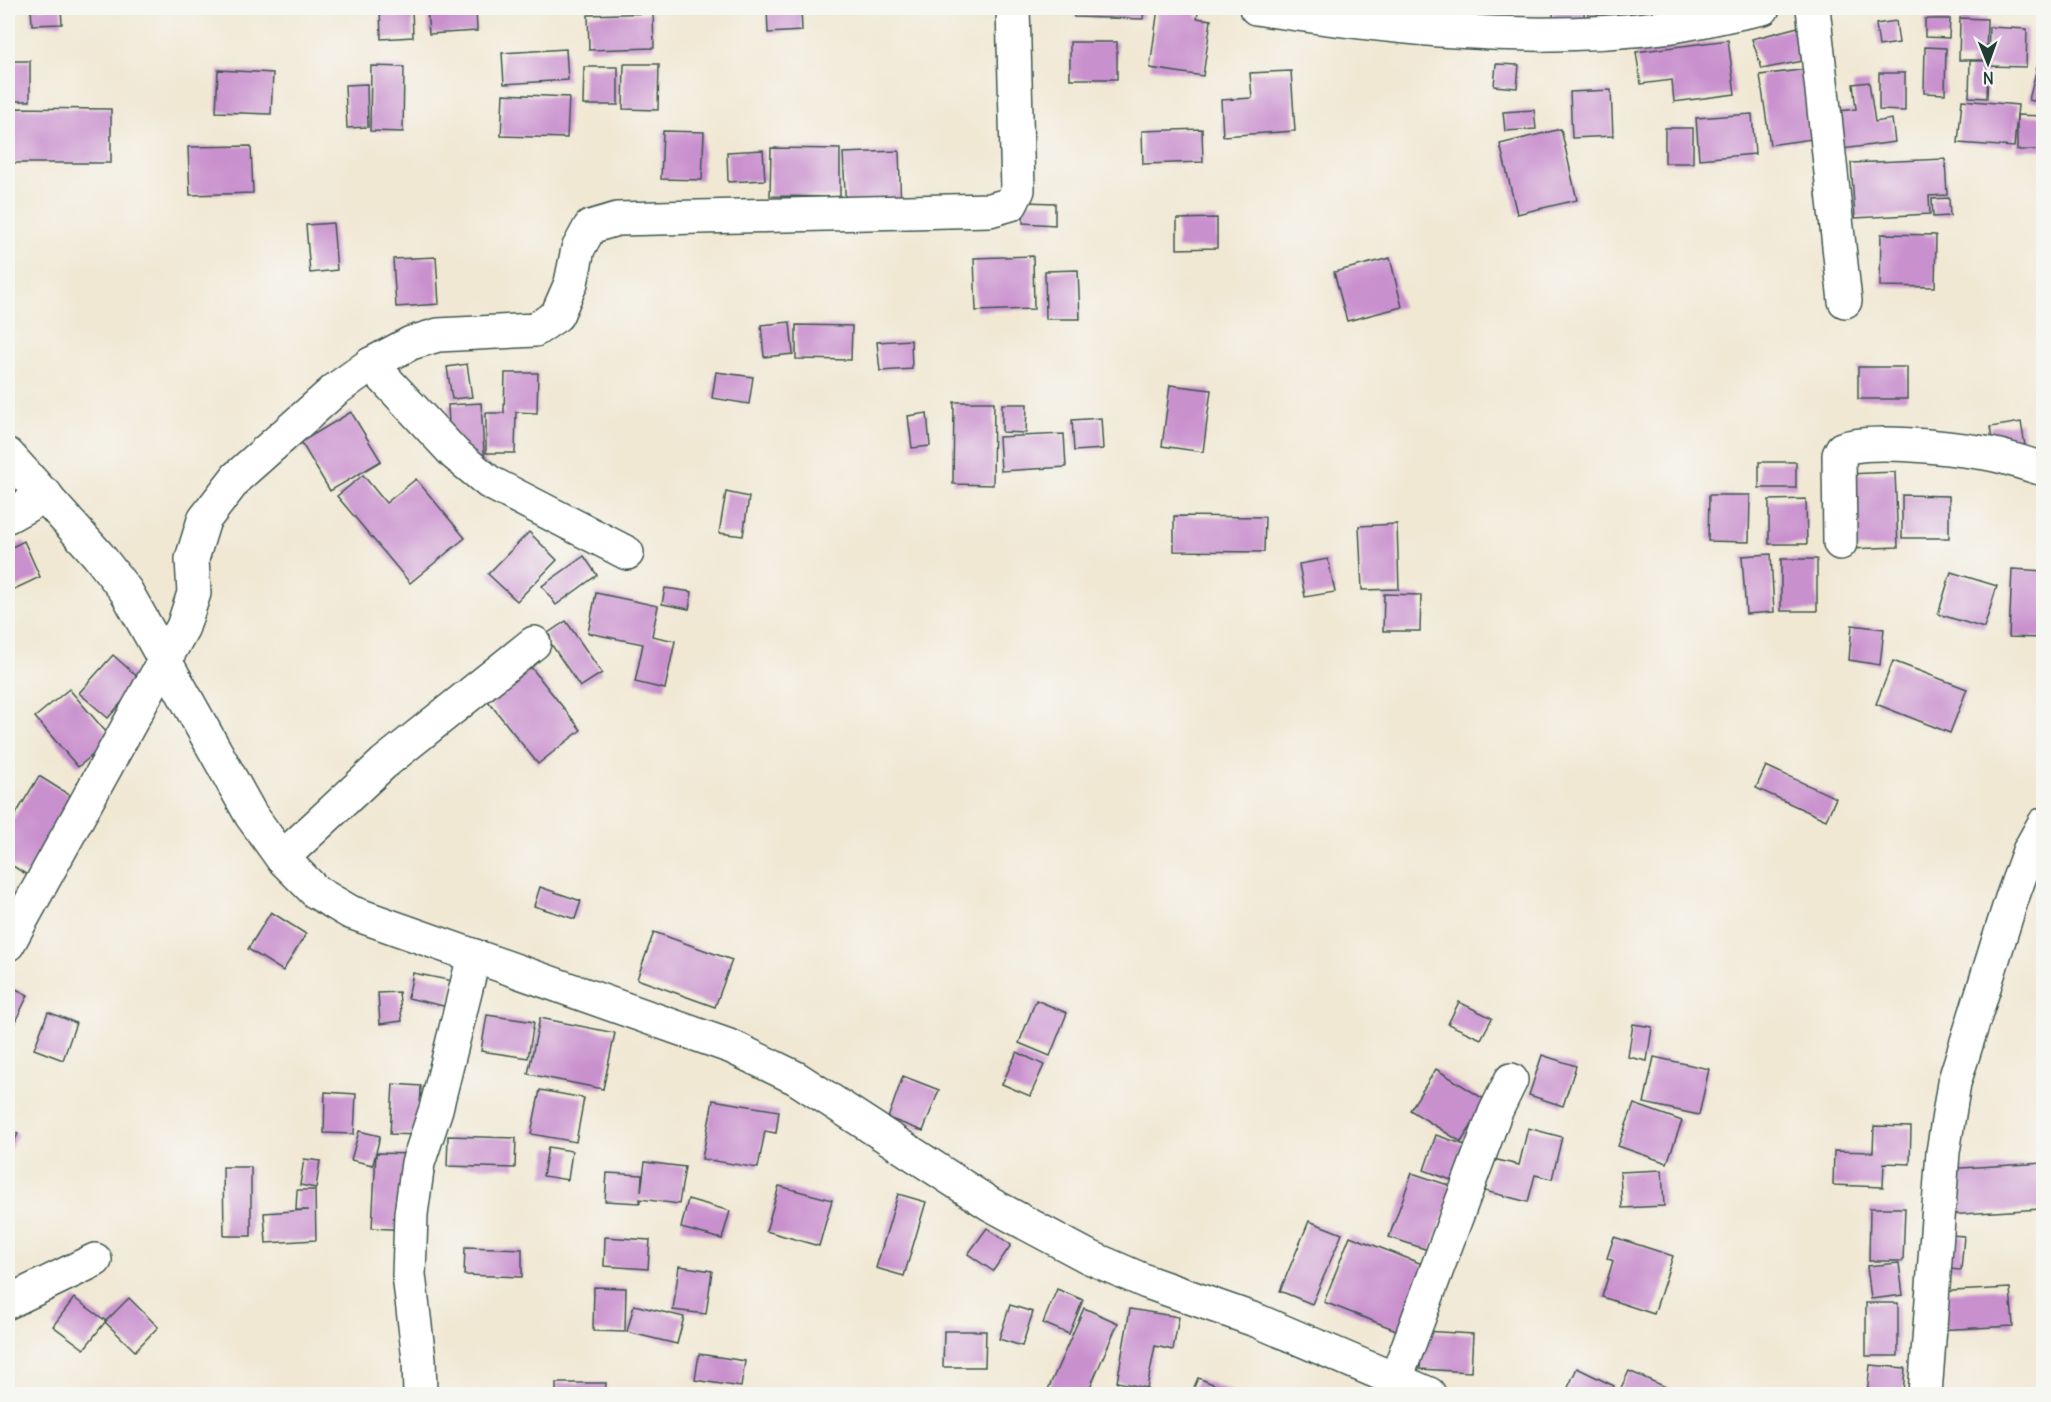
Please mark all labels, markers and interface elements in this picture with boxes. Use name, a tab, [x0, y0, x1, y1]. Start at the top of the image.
north arrow	[1958, 33, 2018, 93]
text: N	[1983, 68, 1994, 88]

